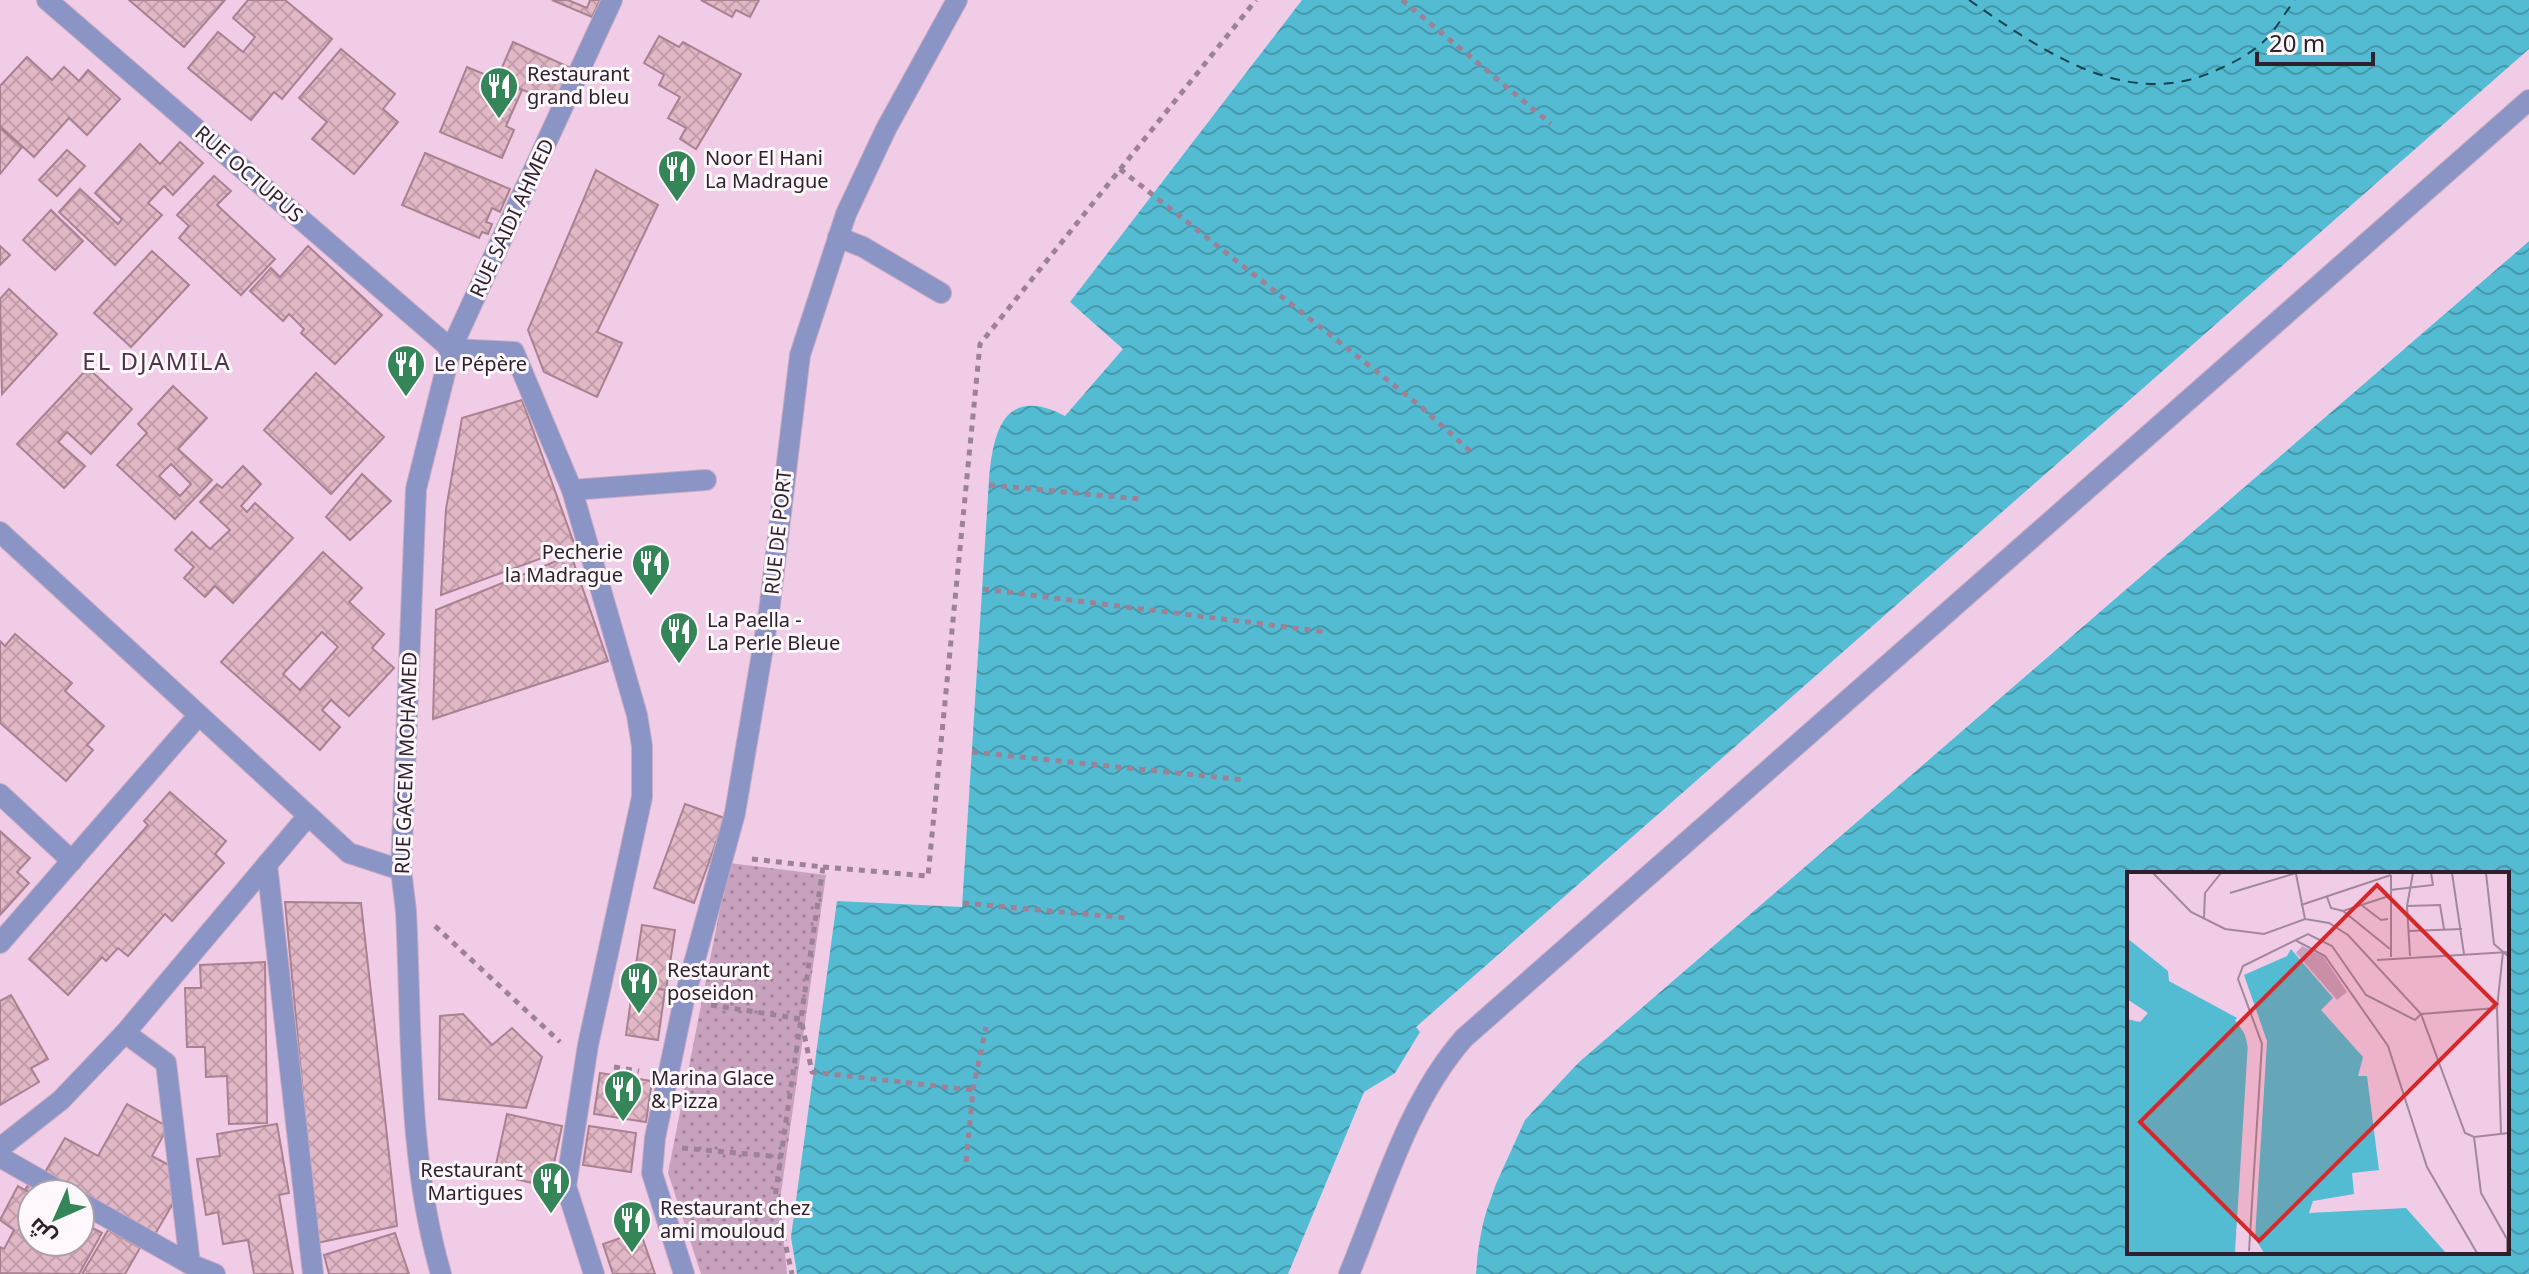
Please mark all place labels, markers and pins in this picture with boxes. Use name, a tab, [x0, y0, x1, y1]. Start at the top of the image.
place label: Restaurant grand bleu	[527, 60, 630, 110]
restaurant icon: Restaurant grand bleu	[478, 65, 520, 120]
place label: Noor El Hani La Madrague	[705, 144, 829, 194]
restaurant icon: Noor El Hani La Madrague	[656, 148, 698, 203]
restaurant icon: Le Pépère	[385, 343, 427, 398]
place label: Le Pépère	[434, 350, 527, 377]
place label: Pecherie la Madrague	[505, 538, 623, 588]
restaurant icon: Pecherie la Madrague	[630, 542, 672, 597]
place label: La Paella - La Perle Bleue	[707, 606, 840, 656]
restaurant icon: La Paella - La Perle Bleue	[658, 610, 700, 665]
place label: Restaurant poseidon	[667, 956, 770, 1006]
restaurant icon: Restaurant poseidon	[618, 960, 660, 1015]
place label: Marina Glace & Pizza	[651, 1064, 774, 1114]
restaurant icon: Marina Glace & Pizza	[602, 1068, 644, 1123]
place label: Restaurant Martigues	[420, 1156, 523, 1206]
restaurant icon: Restaurant Martigues	[530, 1160, 572, 1215]
place label: Restaurant chez ami mouloud	[660, 1194, 810, 1244]
restaurant icon: Restaurant chez ami mouloud	[611, 1199, 653, 1254]

